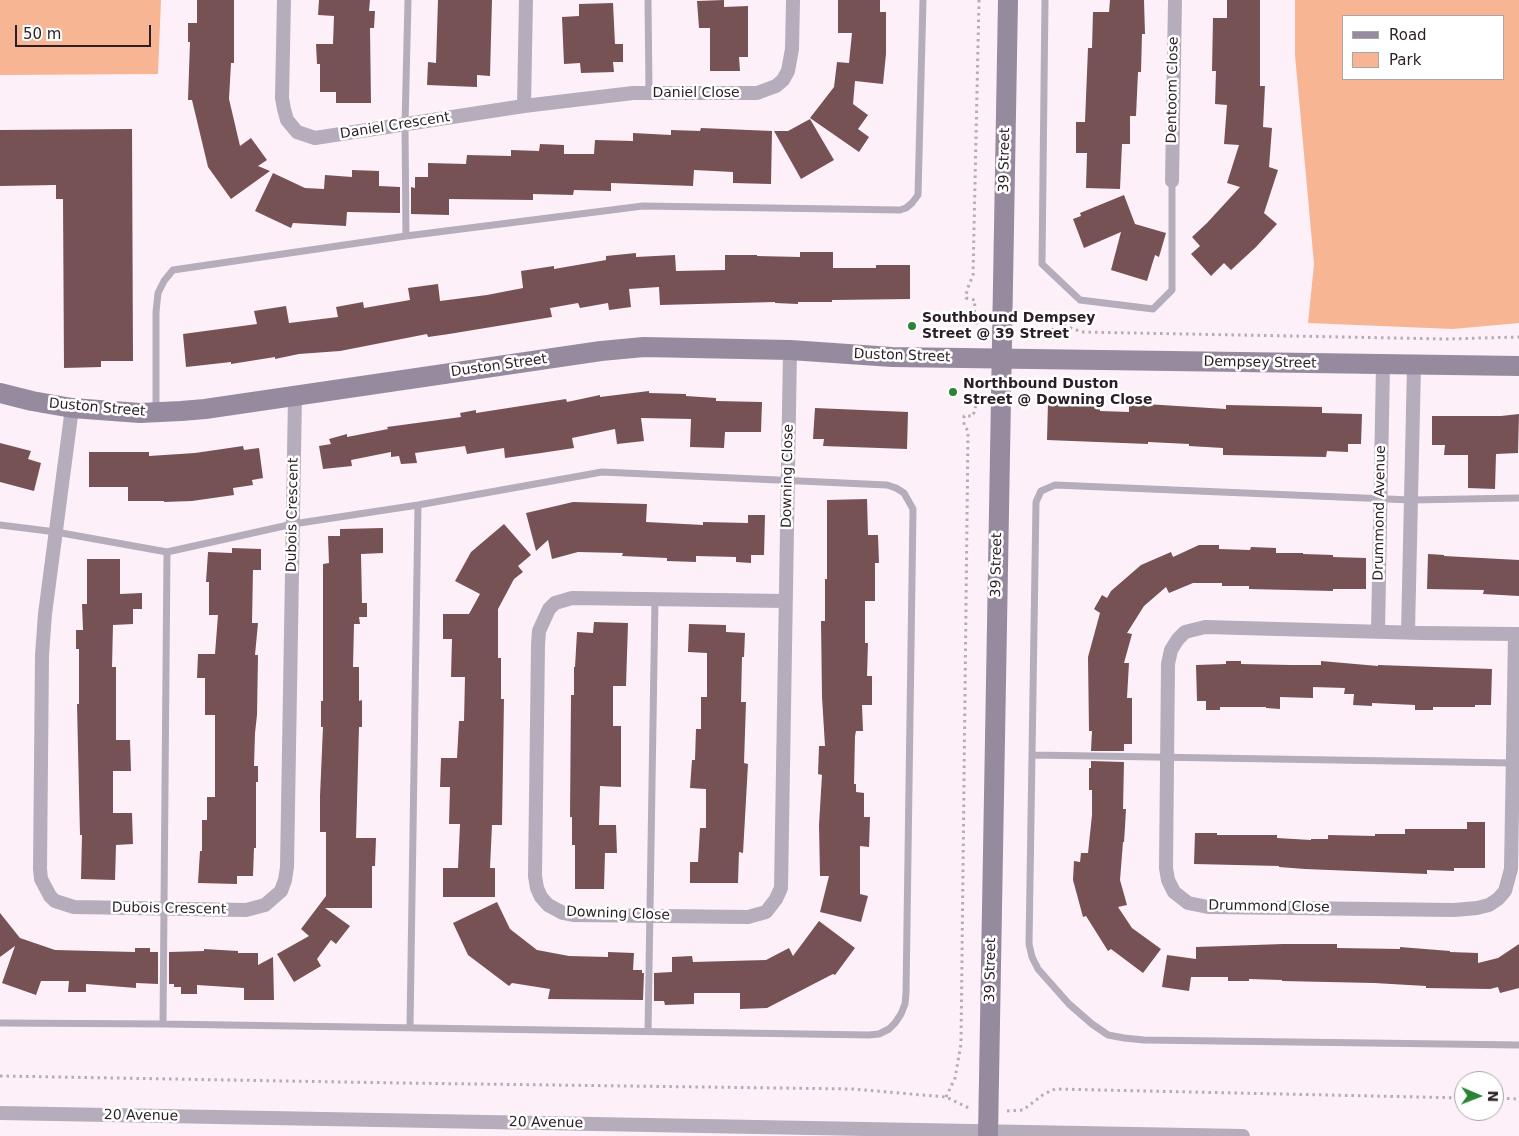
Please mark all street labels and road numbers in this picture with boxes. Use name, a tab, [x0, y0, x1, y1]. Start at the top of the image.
street label: Dentoom Close	[1164, 36, 1182, 144]
street label: Daniel Close	[652, 85, 740, 101]
street label: Daniel Crescent	[339, 109, 451, 143]
street label: 39 Street	[996, 127, 1014, 193]
street label: Duston Street	[853, 346, 951, 366]
street label: Duston Street	[450, 351, 548, 381]
street label: Dempsey Street	[1203, 354, 1317, 372]
street label: Duston Street	[48, 395, 146, 421]
street label: Downing Close	[779, 424, 797, 528]
street label: Drummond Avenue	[1370, 445, 1390, 581]
street label: Dubois Crescent	[284, 458, 302, 572]
street label: 39 Street	[988, 532, 1006, 598]
street label: Drummond Close	[1208, 898, 1330, 916]
street label: Dubois Crescent	[112, 900, 226, 918]
street label: Downing Close	[566, 904, 670, 924]
street label: 39 Street	[982, 937, 1000, 1003]
street label: 20 Avenue	[104, 1107, 178, 1125]
street label: 20 Avenue	[509, 1114, 583, 1132]

